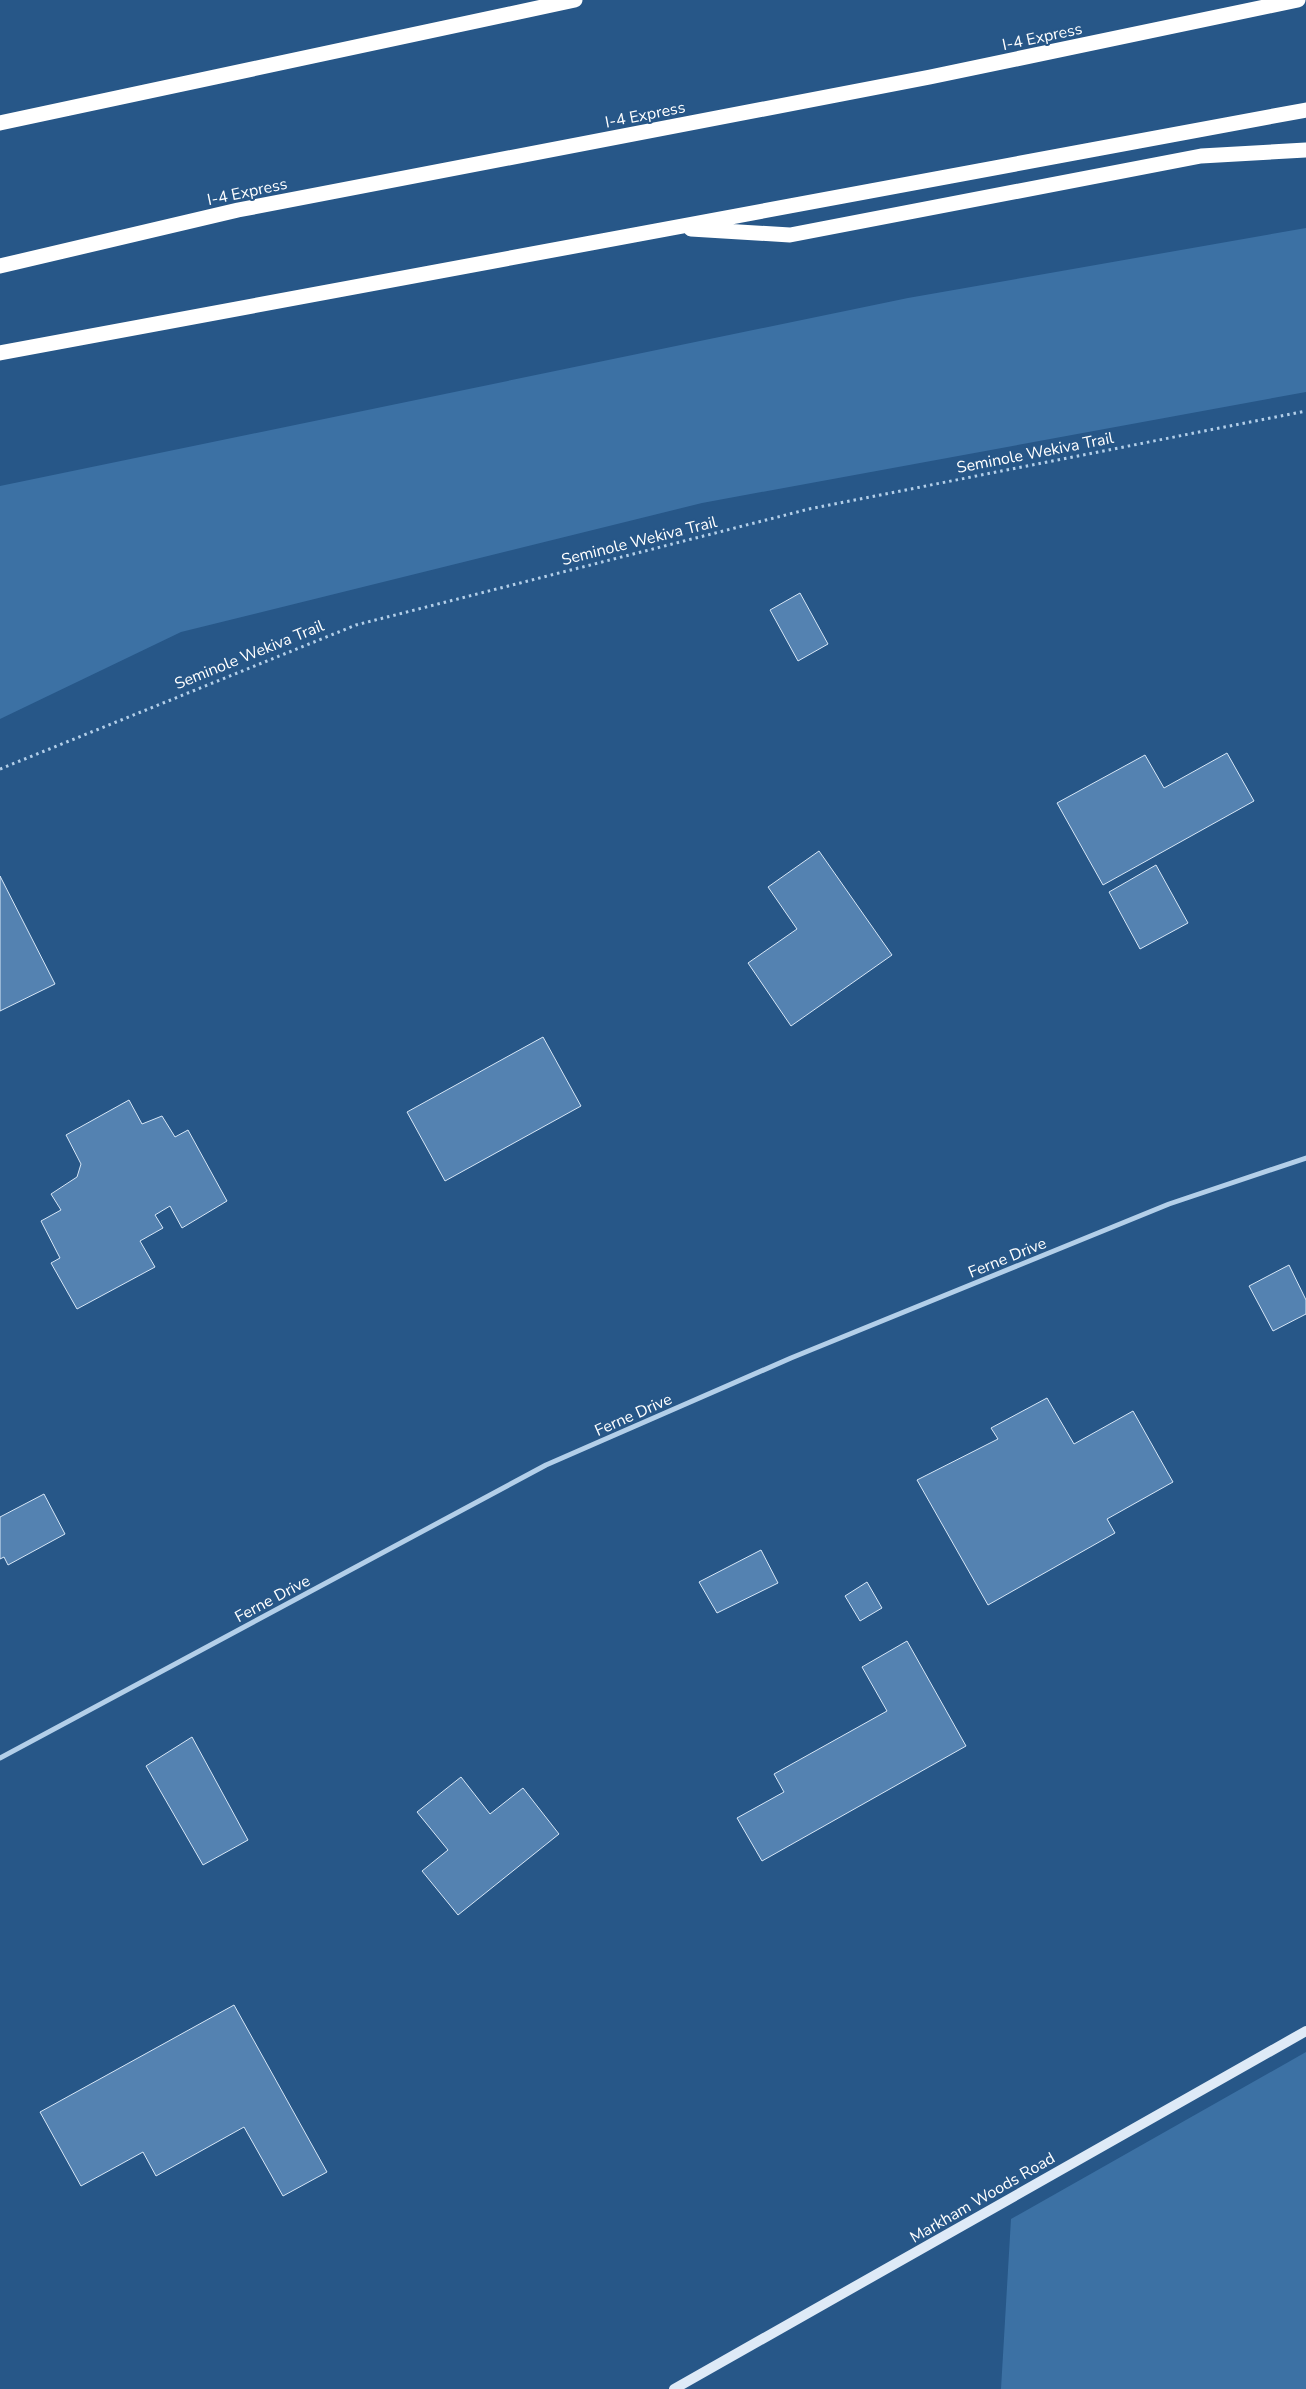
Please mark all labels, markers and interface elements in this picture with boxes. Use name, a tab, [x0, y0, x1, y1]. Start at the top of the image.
street label: I-4 Express	[1000, 18, 1084, 56]
street label: I-4 Express	[603, 96, 687, 134]
street label: I-4 Express	[205, 173, 289, 211]
street label: Seminole Wekiva Trail	[955, 427, 1116, 479]
street label: Seminole Wekiva Trail	[559, 511, 720, 571]
street label: Seminole Wekiva Trail	[171, 615, 328, 695]
street label: Ferne Drive	[965, 1232, 1050, 1284]
street label: Ferne Drive	[591, 1388, 676, 1442]
street label: Ferne Drive	[231, 1570, 314, 1628]
street label: Markham Woods Road	[906, 2147, 1059, 2248]

